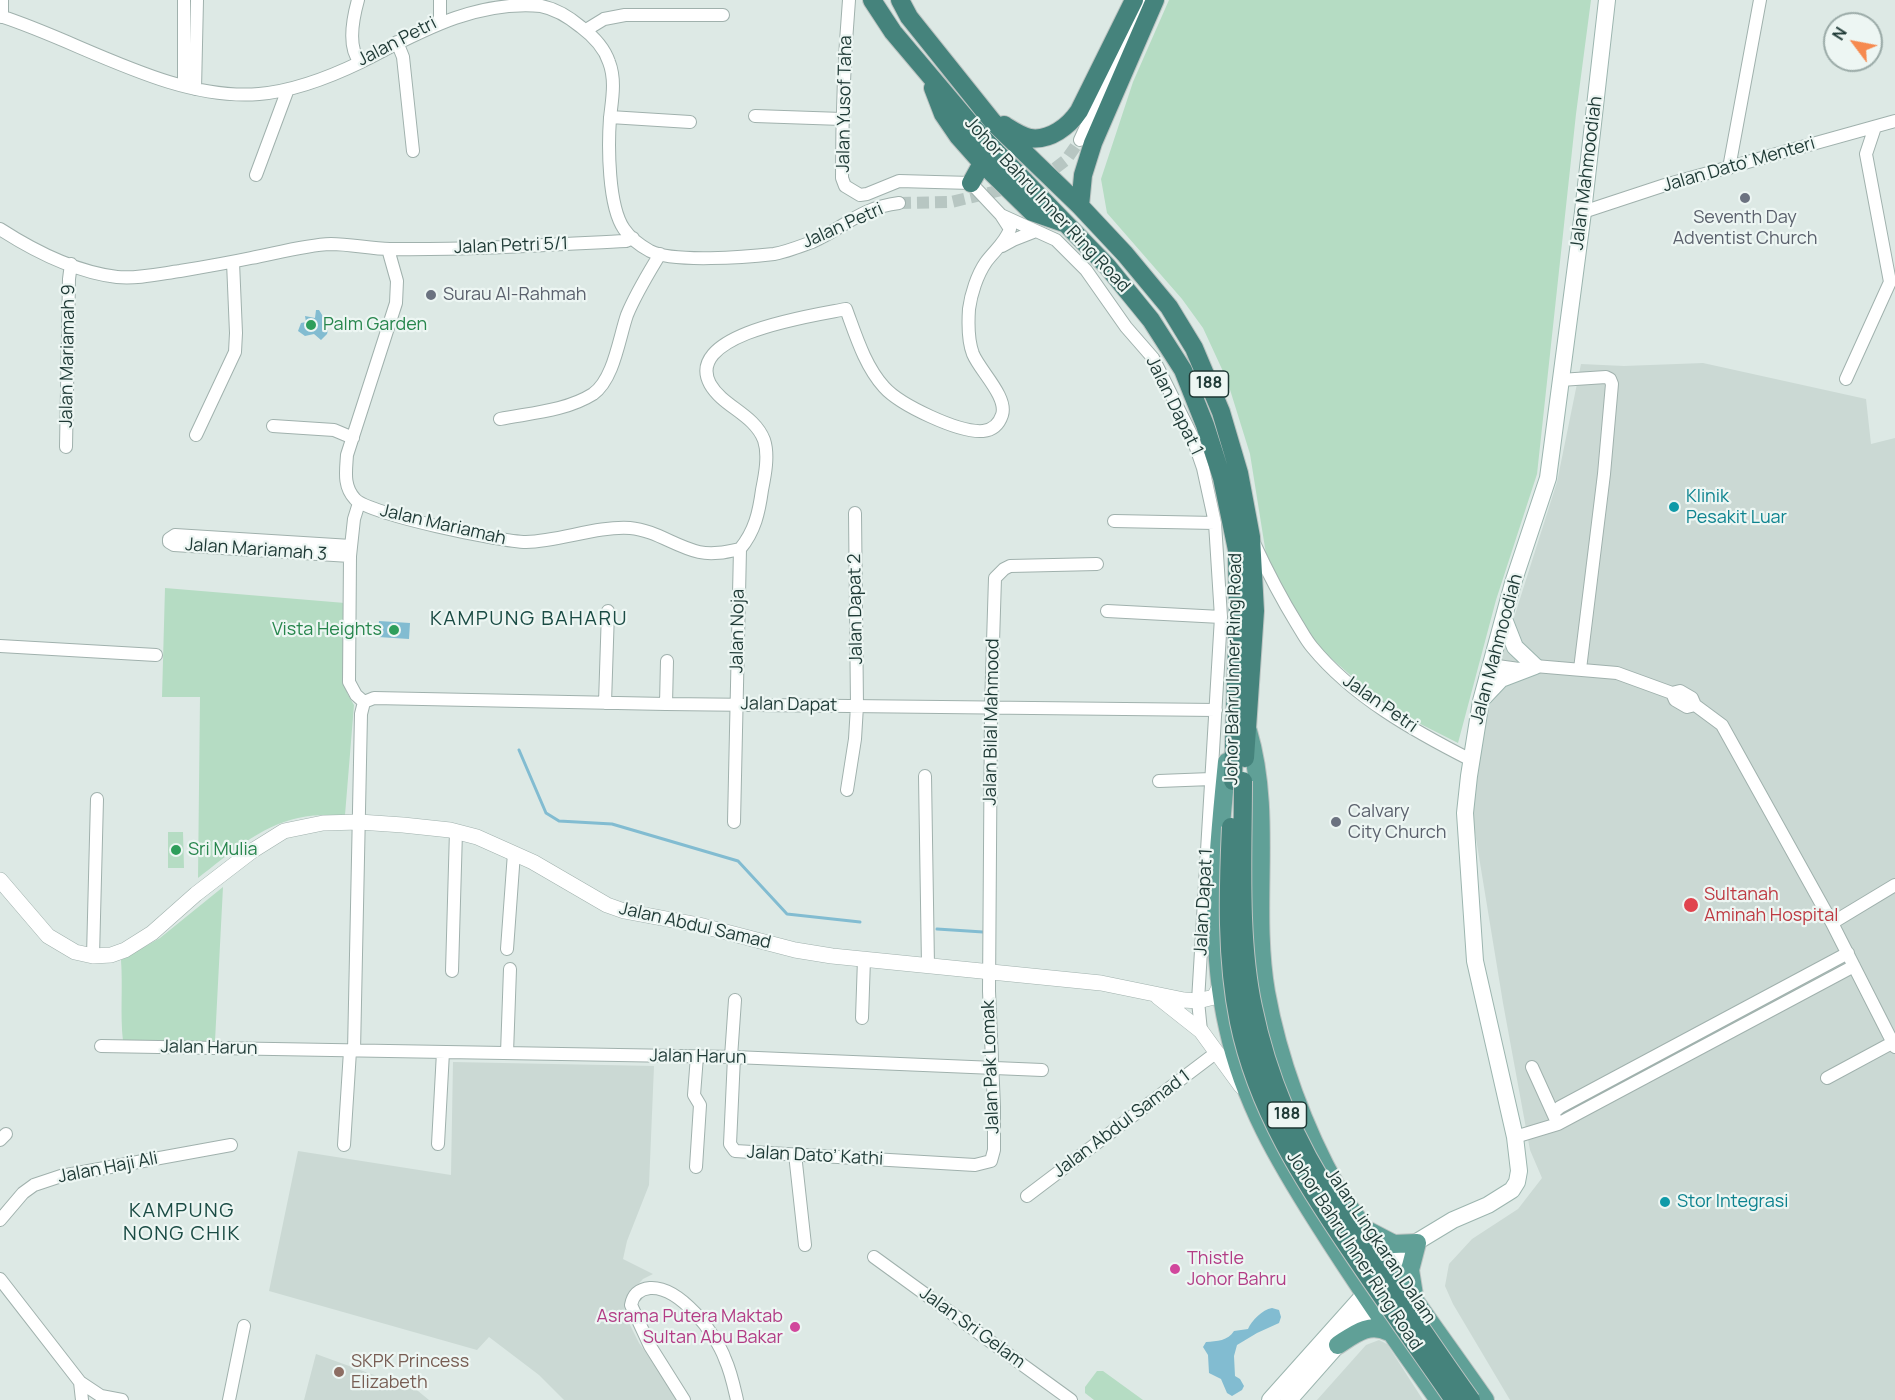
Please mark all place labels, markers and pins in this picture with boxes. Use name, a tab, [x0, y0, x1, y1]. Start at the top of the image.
marker: Seventh Day Adventist Church	[1738, 191, 1752, 205]
place label: Seventh Day Adventist Church	[1673, 207, 1817, 250]
place label: Surau Al-Rahmah	[443, 284, 586, 306]
marker: Surau Al-Rahmah	[424, 288, 438, 302]
place label: Palm Garden	[323, 314, 427, 336]
marker: Palm Garden	[304, 318, 318, 332]
place label: Klinik Pesakit Luar	[1686, 486, 1787, 528]
marker: Klinik Pesakit Luar	[1667, 500, 1681, 514]
place label: Vista Heights	[272, 619, 382, 641]
marker: Vista Heights	[387, 623, 401, 637]
place label: Calvary City Church	[1348, 801, 1446, 844]
marker: Calvary City Church	[1329, 815, 1343, 829]
place label: Sri Mulia	[188, 839, 258, 861]
marker: Sri Mulia	[169, 843, 183, 857]
place label: Sultanah Aminah Hospital	[1704, 884, 1838, 926]
marker: Sultanah Aminah Hospital	[1682, 896, 1700, 914]
place label: Stor Integrasi	[1677, 1191, 1788, 1213]
marker: Stor Integrasi	[1658, 1195, 1672, 1209]
place label: Thistle Johor Bahru	[1187, 1248, 1286, 1290]
marker: Thistle Johor Bahru	[1168, 1262, 1182, 1276]
place label: Asrama Putera Maktab Sultan Abu Bakar	[597, 1306, 783, 1348]
marker: Asrama Putera Maktab Sultan Abu Bakar	[788, 1320, 802, 1334]
place label: SKPK Princess Elizabeth	[351, 1351, 469, 1394]
marker: SKPK Princess Elizabeth	[332, 1365, 346, 1379]

